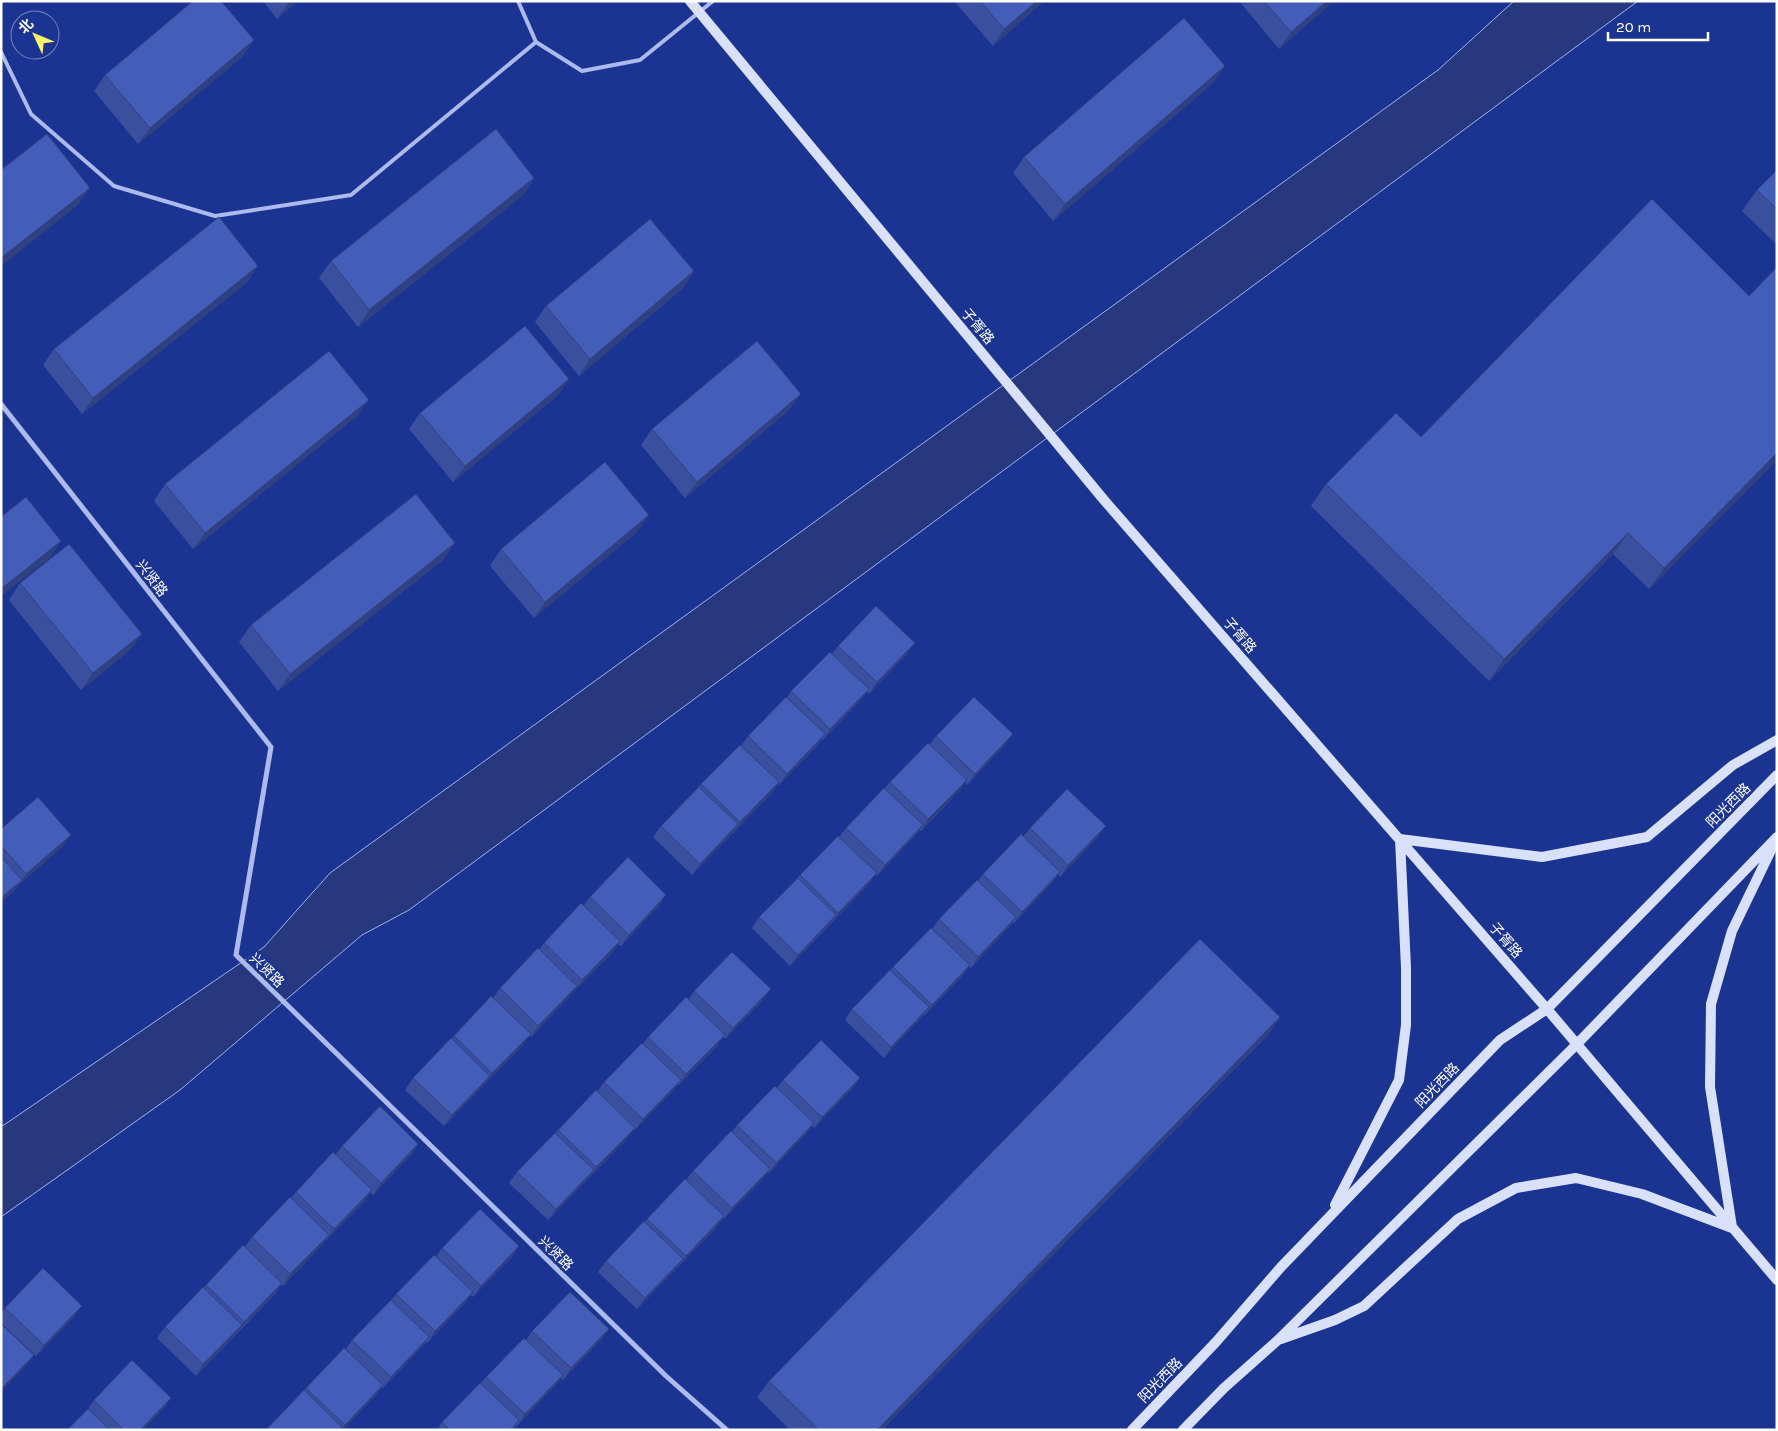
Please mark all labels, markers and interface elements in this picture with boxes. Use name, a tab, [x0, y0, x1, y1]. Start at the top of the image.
north arrow	[10, 10, 60, 60]
scale bar	[1608, 10, 1708, 42]
text: 北	[15, 15, 37, 37]
text: 20 m	[1616, 18, 1651, 36]
street label: 子胥路	[958, 305, 998, 348]
street label: 兴贤路	[132, 557, 171, 600]
street label: 子胥路	[1219, 614, 1260, 657]
street label: 阳光西路	[1703, 780, 1754, 831]
street label: 子胥路	[1485, 919, 1526, 962]
street label: 兴贤路	[246, 950, 288, 991]
street label: 阳光西路	[1412, 1059, 1463, 1111]
street label: 兴贤路	[535, 1233, 577, 1274]
street label: 阳光西路	[1135, 1354, 1186, 1406]

